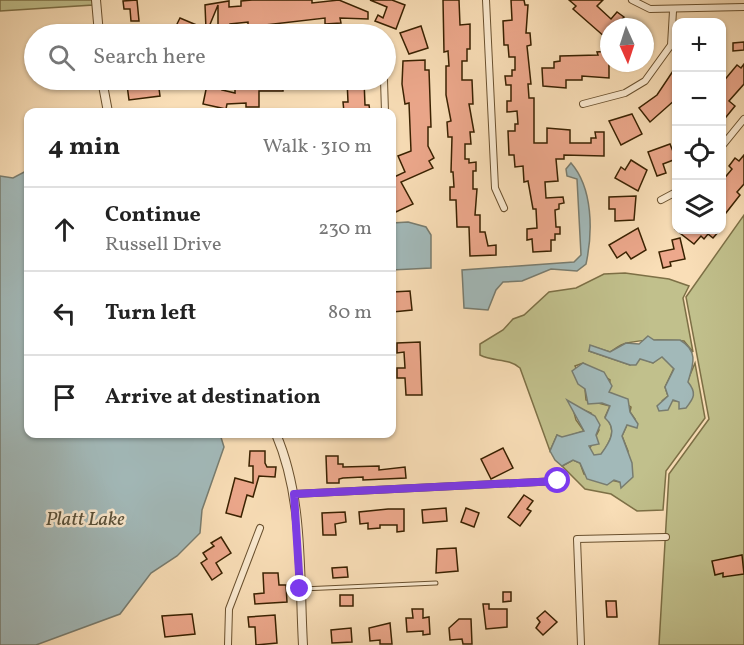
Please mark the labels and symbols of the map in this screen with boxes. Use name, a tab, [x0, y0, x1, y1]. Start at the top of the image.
north arrow	[600, 18, 654, 72]
route start	[544, 467, 570, 493]
water label: Platt Lake	[45, 506, 125, 534]
route end	[286, 575, 312, 601]

